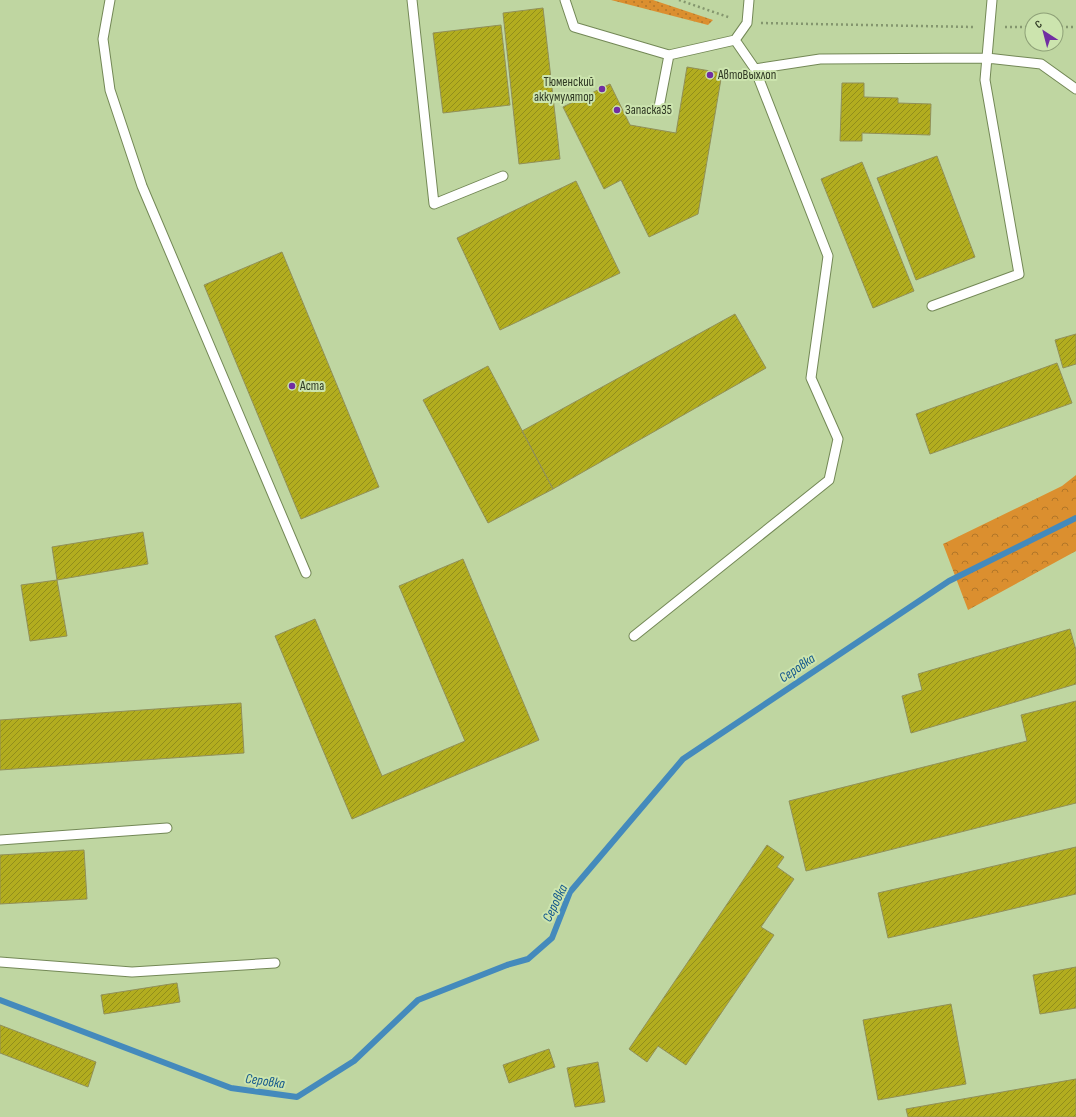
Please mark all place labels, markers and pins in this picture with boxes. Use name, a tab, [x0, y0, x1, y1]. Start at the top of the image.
place label: АвтоВыхлоп	[717, 67, 776, 83]
marker: АвтоВыхлоп	[705, 70, 715, 80]
place label: Тюменский аккумулятор	[534, 74, 594, 105]
marker: Тюменский аккумулятор	[597, 84, 607, 94]
place label: Запаска35	[625, 102, 672, 118]
marker: Запаска35	[612, 105, 622, 115]
place label: Аста	[299, 378, 324, 394]
marker: Аста	[287, 381, 297, 391]

